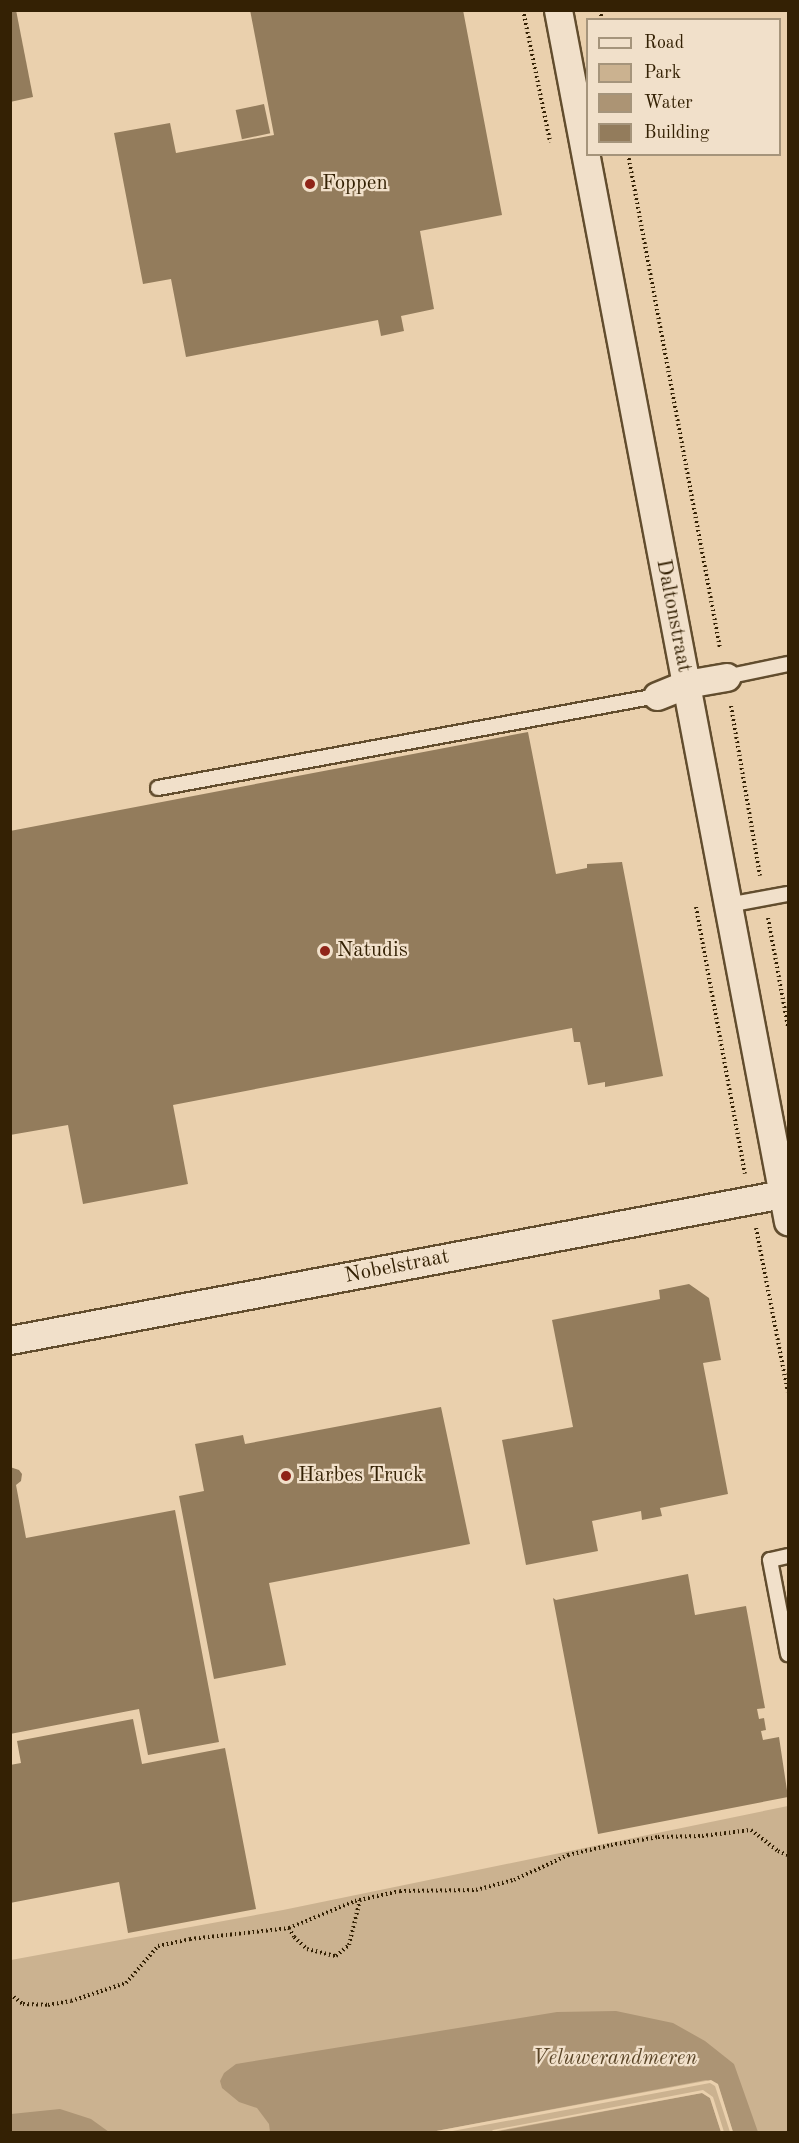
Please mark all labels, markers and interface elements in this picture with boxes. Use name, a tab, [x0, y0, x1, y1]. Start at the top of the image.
legend	[586, 18, 781, 156]
text: Road	[644, 34, 684, 52]
text: Park	[644, 64, 681, 82]
text: Water	[644, 94, 693, 112]
text: Building	[644, 124, 709, 142]
place label: Foppen	[322, 171, 388, 197]
marker: Foppen	[303, 177, 317, 191]
street label: Daltonstraat	[650, 557, 696, 675]
place label: Natudis	[337, 938, 408, 964]
marker: Natudis	[318, 944, 332, 958]
street label: Nobelstraat	[343, 1245, 451, 1289]
place label: Harbes Truck	[298, 1463, 424, 1489]
marker: Harbes Truck	[279, 1469, 293, 1483]
park label: Veluwerandmeren	[533, 2046, 697, 2072]

